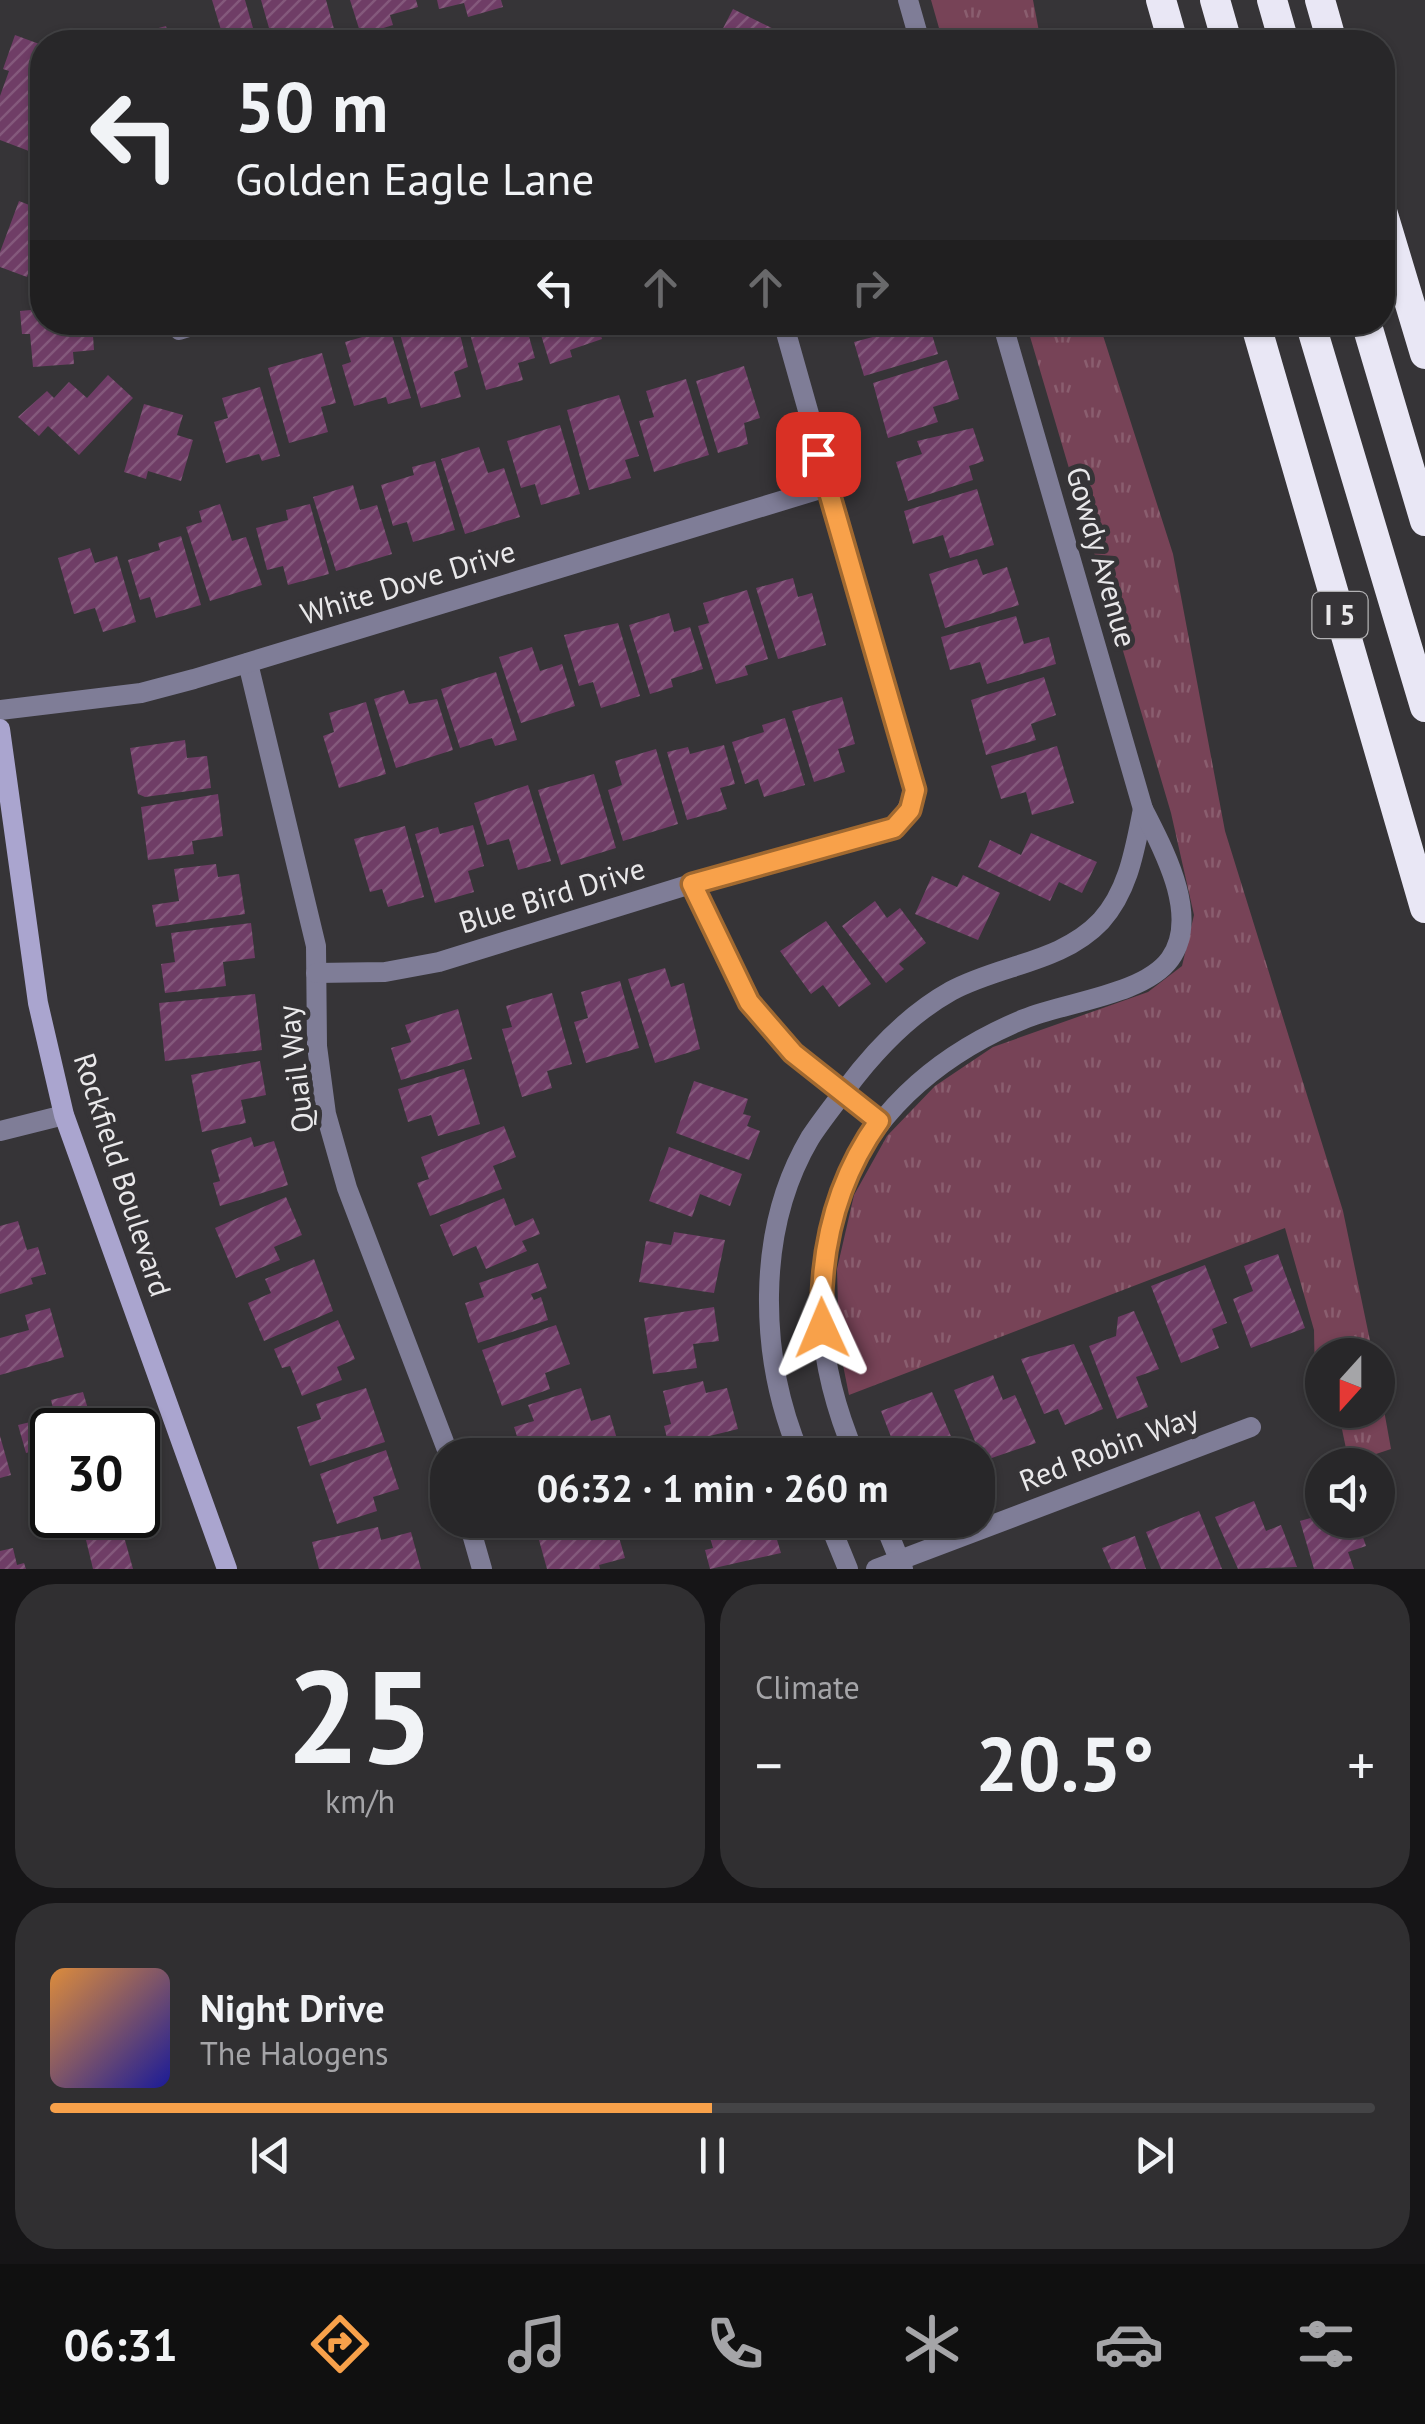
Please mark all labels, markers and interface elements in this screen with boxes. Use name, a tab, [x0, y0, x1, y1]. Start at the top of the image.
text: 50 m	[235, 61, 388, 151]
icon: left	[70, 70, 200, 200]
text: Golden Eagle Lane	[235, 149, 594, 207]
icon: left	[528, 260, 583, 315]
icon: ahead	[633, 260, 688, 315]
icon: ahead	[738, 260, 793, 315]
icon: right	[843, 260, 898, 315]
pin	[776, 412, 861, 497]
icon: arrive	[791, 427, 846, 482]
street label: Gowdy Avenue	[1058, 462, 1147, 651]
street label: White Dove Drive	[296, 530, 520, 633]
road number: I 5	[1312, 592, 1368, 638]
street label: Blue Bird Drive	[454, 848, 649, 941]
street label: Quail Way	[267, 1003, 322, 1135]
street label: Rockfield Boulevard	[66, 1048, 181, 1301]
position arrow	[770, 1276, 874, 1380]
north arrow	[1305, 1338, 1395, 1428]
map controls	[1305, 1338, 1395, 1538]
street label: Red Robin Way	[1013, 1396, 1204, 1500]
speed limit sign: 30	[30, 1408, 160, 1538]
button: sound	[1305, 1448, 1395, 1538]
text: 06:32 · 1 min · 260 m	[537, 1463, 888, 1512]
text: 25	[286, 1631, 434, 1799]
text: Climate	[755, 1666, 860, 1708]
text: 20.5°	[976, 1715, 1154, 1812]
text: −	[755, 1729, 783, 1800]
text: +	[1347, 1729, 1375, 1800]
text: km/h	[325, 1780, 395, 1822]
text: Night Drive	[200, 1983, 384, 2032]
text: The Halogens	[200, 2032, 388, 2074]
icon: previous	[243, 2128, 298, 2183]
icon: pause	[685, 2128, 740, 2183]
icon: next	[1127, 2128, 1182, 2183]
icon: directions	[305, 2309, 375, 2379]
icon: music	[502, 2309, 572, 2379]
icon: phone	[700, 2309, 770, 2379]
icon: climate	[897, 2309, 967, 2379]
icon: car	[1094, 2309, 1164, 2379]
icon: filters	[1291, 2309, 1361, 2379]
text: 06:31	[64, 2315, 178, 2373]

